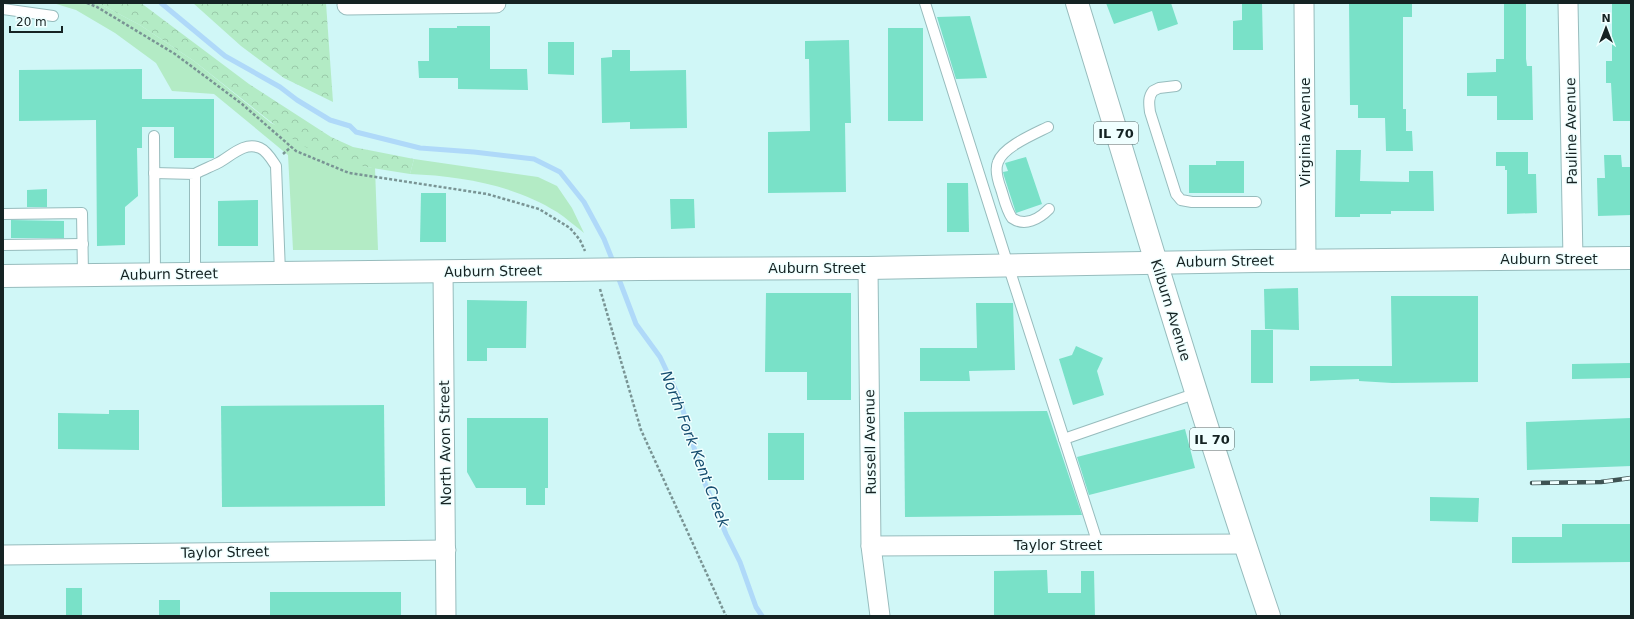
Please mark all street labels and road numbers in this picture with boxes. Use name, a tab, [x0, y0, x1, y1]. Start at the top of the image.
street label: Virginia Avenue	[1297, 77, 1313, 187]
street label: Pauline Avenue	[1562, 77, 1580, 185]
road number: IL 70	[1094, 122, 1138, 144]
street label: Auburn Street	[1500, 251, 1598, 267]
street label: Auburn Street	[1176, 252, 1274, 270]
street label: Kilburn Avenue	[1148, 257, 1194, 363]
street label: Auburn Street	[768, 260, 866, 276]
street label: Auburn Street	[444, 262, 542, 280]
street label: Auburn Street	[120, 265, 218, 283]
street label: North Avon Street	[436, 380, 454, 506]
street label: Russell Avenue	[861, 389, 879, 495]
road number: IL 70	[1190, 428, 1234, 450]
street label: Taylor Street	[1013, 537, 1103, 553]
street label: Taylor Street	[180, 543, 270, 561]

